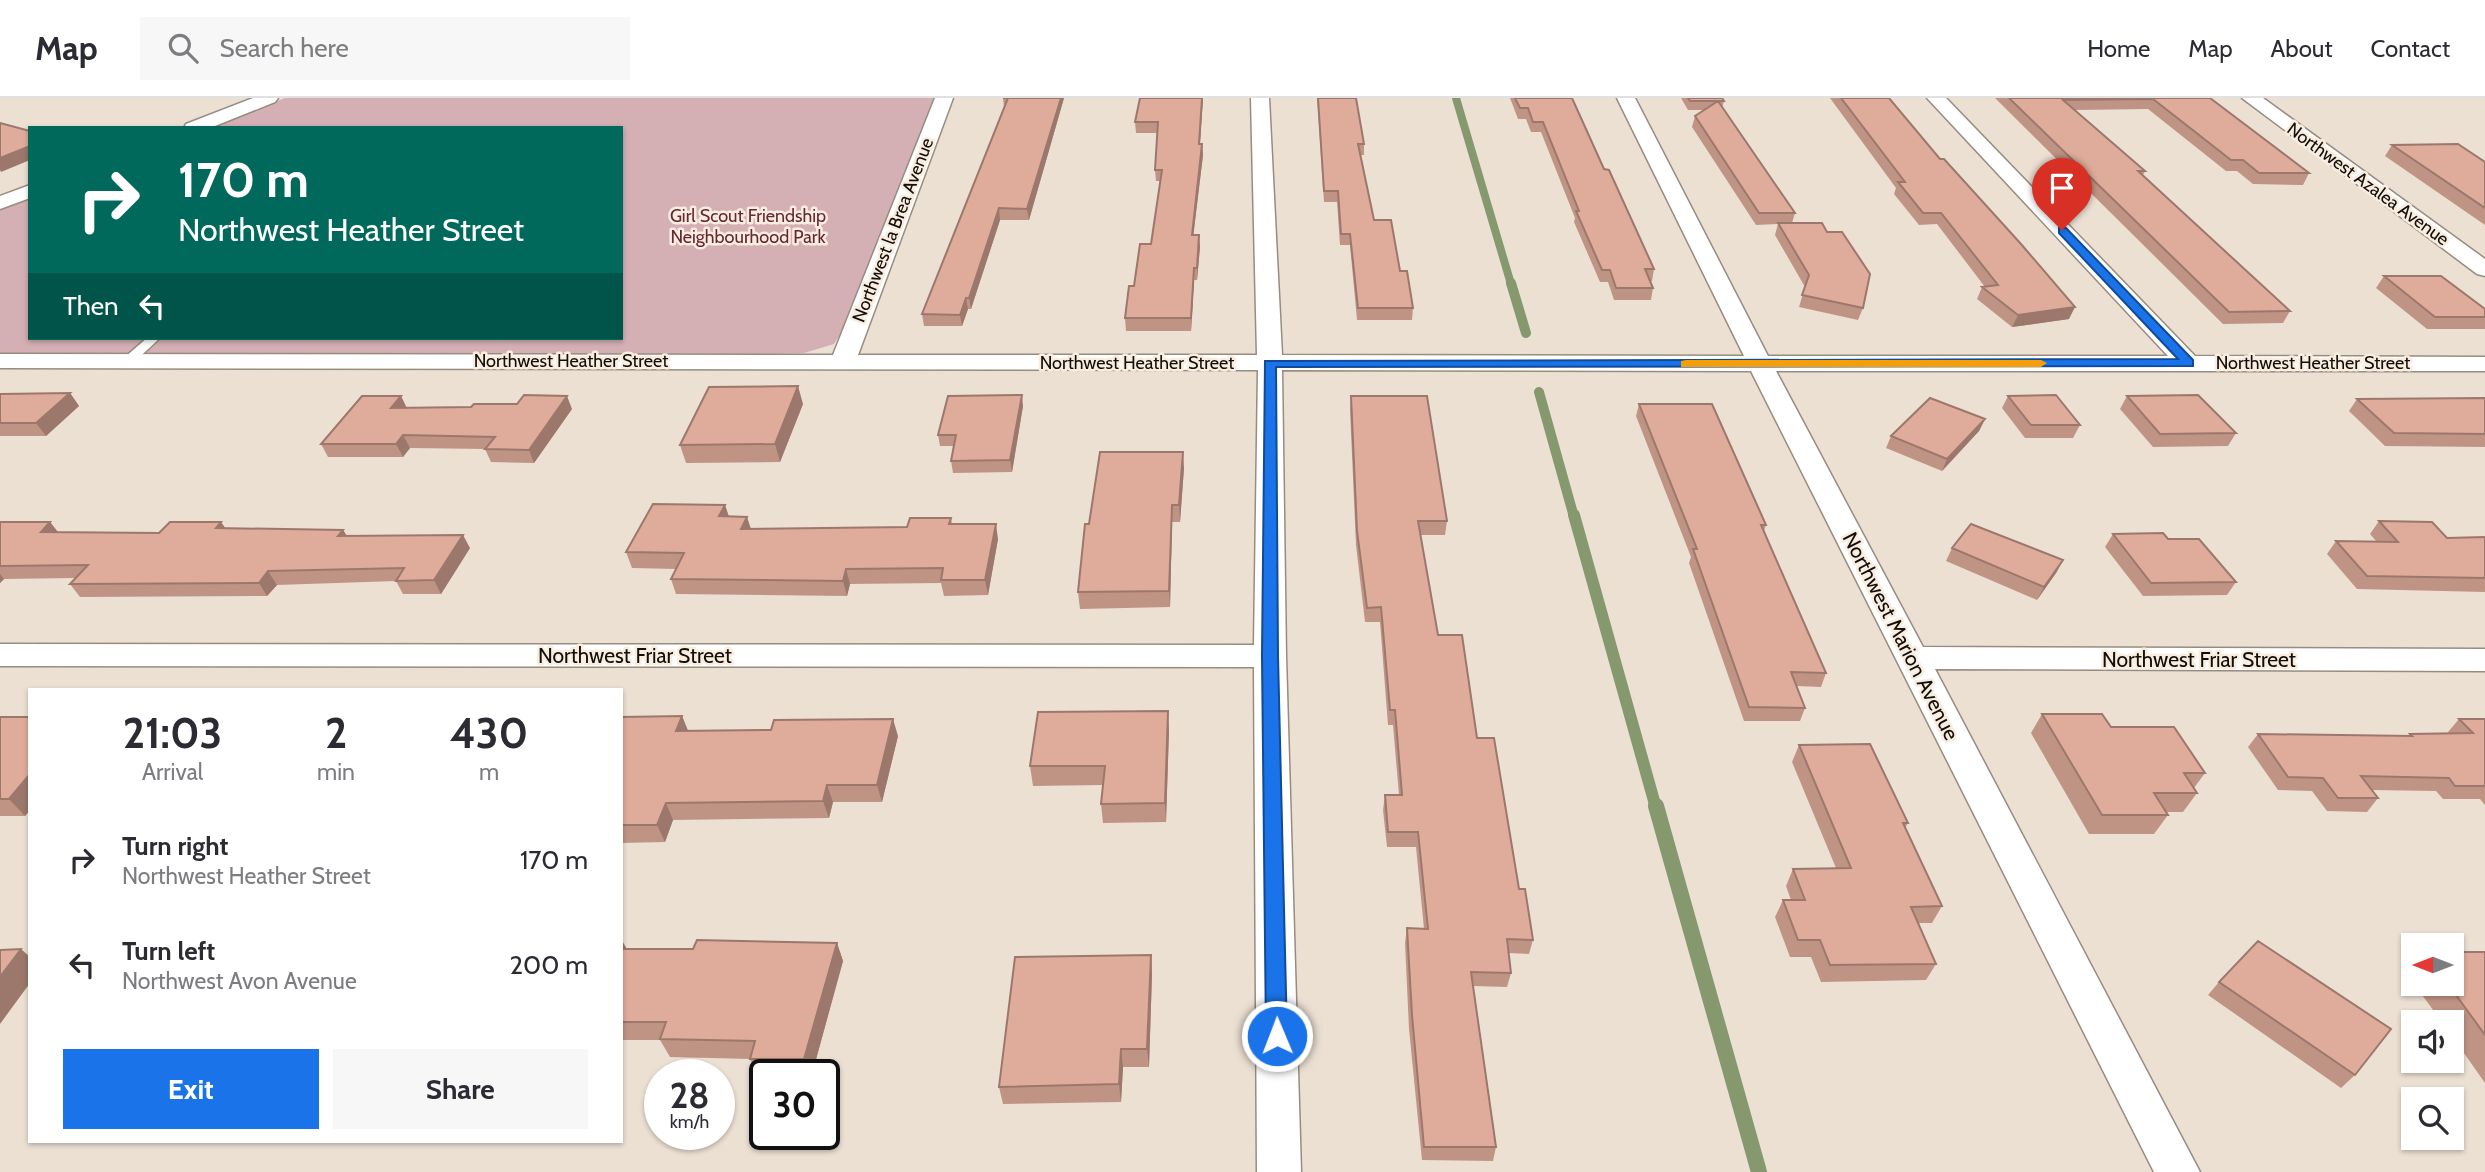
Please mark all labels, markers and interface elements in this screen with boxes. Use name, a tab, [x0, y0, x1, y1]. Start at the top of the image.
search box	[140, 17, 630, 80]
text: Map	[35, 28, 98, 68]
icon: search	[164, 29, 202, 67]
text: Search here	[220, 32, 349, 64]
text: Home	[2087, 34, 2150, 63]
text: Map	[2188, 34, 2233, 63]
text: About	[2271, 34, 2333, 63]
text: Contact	[2371, 34, 2450, 63]
street label: Northwest Azalea Avenue	[2283, 118, 2453, 250]
street label: Northwest la Brea Avenue	[848, 135, 938, 325]
text: 170 m	[178, 150, 309, 209]
icon: right	[63, 154, 154, 245]
pin	[2032, 158, 2092, 230]
icon: arrive	[2043, 169, 2081, 207]
park label: Girl Scout Friendship Neighbourhood Park	[670, 205, 827, 248]
text: Northwest Heather Street	[178, 210, 524, 249]
icon: left	[133, 287, 171, 325]
text: Then	[63, 290, 119, 322]
street label: Northwest Heather Street	[474, 350, 668, 372]
street label: Northwest Heather Street	[1040, 352, 1234, 374]
street label: Northwest Heather Street	[2216, 352, 2410, 374]
street label: Northwest Marion Avenue	[1838, 528, 1964, 744]
street label: Northwest Friar Street	[538, 643, 732, 668]
street label: Northwest Friar Street	[2102, 647, 2296, 672]
text: 21:03	[123, 707, 222, 759]
text: 2	[325, 707, 347, 759]
text: 430	[450, 707, 528, 759]
text: Arrival	[142, 758, 203, 786]
text: min	[317, 758, 355, 786]
text: m	[479, 758, 499, 786]
text: Turn right	[122, 830, 228, 862]
icon: right	[63, 841, 101, 879]
text: 170 m	[520, 844, 588, 876]
text: Northwest Heather Street	[122, 862, 371, 890]
north arrow	[2401, 933, 2464, 996]
map controls	[2401, 933, 2464, 1150]
text: Turn left	[122, 935, 215, 967]
icon: left	[63, 946, 101, 984]
text: 200 m	[509, 949, 588, 981]
text: Northwest Avon Avenue	[122, 967, 357, 995]
position arrow	[1240, 999, 1314, 1073]
button: sound	[2401, 1010, 2464, 1073]
button: Exit	[63, 1049, 319, 1129]
button: Share	[333, 1049, 588, 1129]
speed limit sign: 30	[749, 1059, 840, 1150]
text: 28	[670, 1074, 709, 1117]
button: search	[2401, 1087, 2464, 1150]
text: km/h	[670, 1111, 709, 1133]

